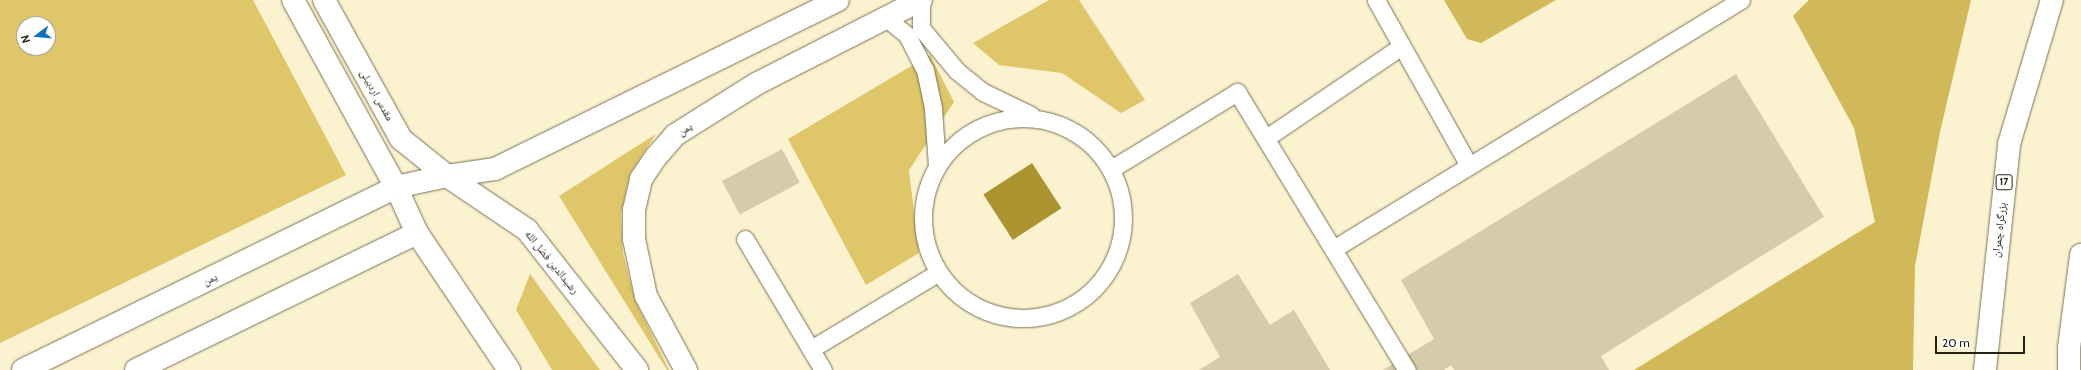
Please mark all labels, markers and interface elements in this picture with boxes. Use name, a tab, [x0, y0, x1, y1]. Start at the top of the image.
north arrow	[16, 16, 56, 56]
text: N	[18, 33, 33, 45]
street label: مقدس اردبیلی	[357, 67, 397, 123]
street label: یمن	[675, 119, 695, 139]
road number: 17	[1995, 174, 2013, 190]
street label: بزرگراه چمران	[1989, 202, 2009, 258]
street label: رشیدالدین فضل الله	[522, 227, 582, 297]
street label: یمن	[200, 270, 220, 288]
scale bar	[1937, 328, 2027, 354]
text: 20 m	[1942, 335, 1970, 350]

